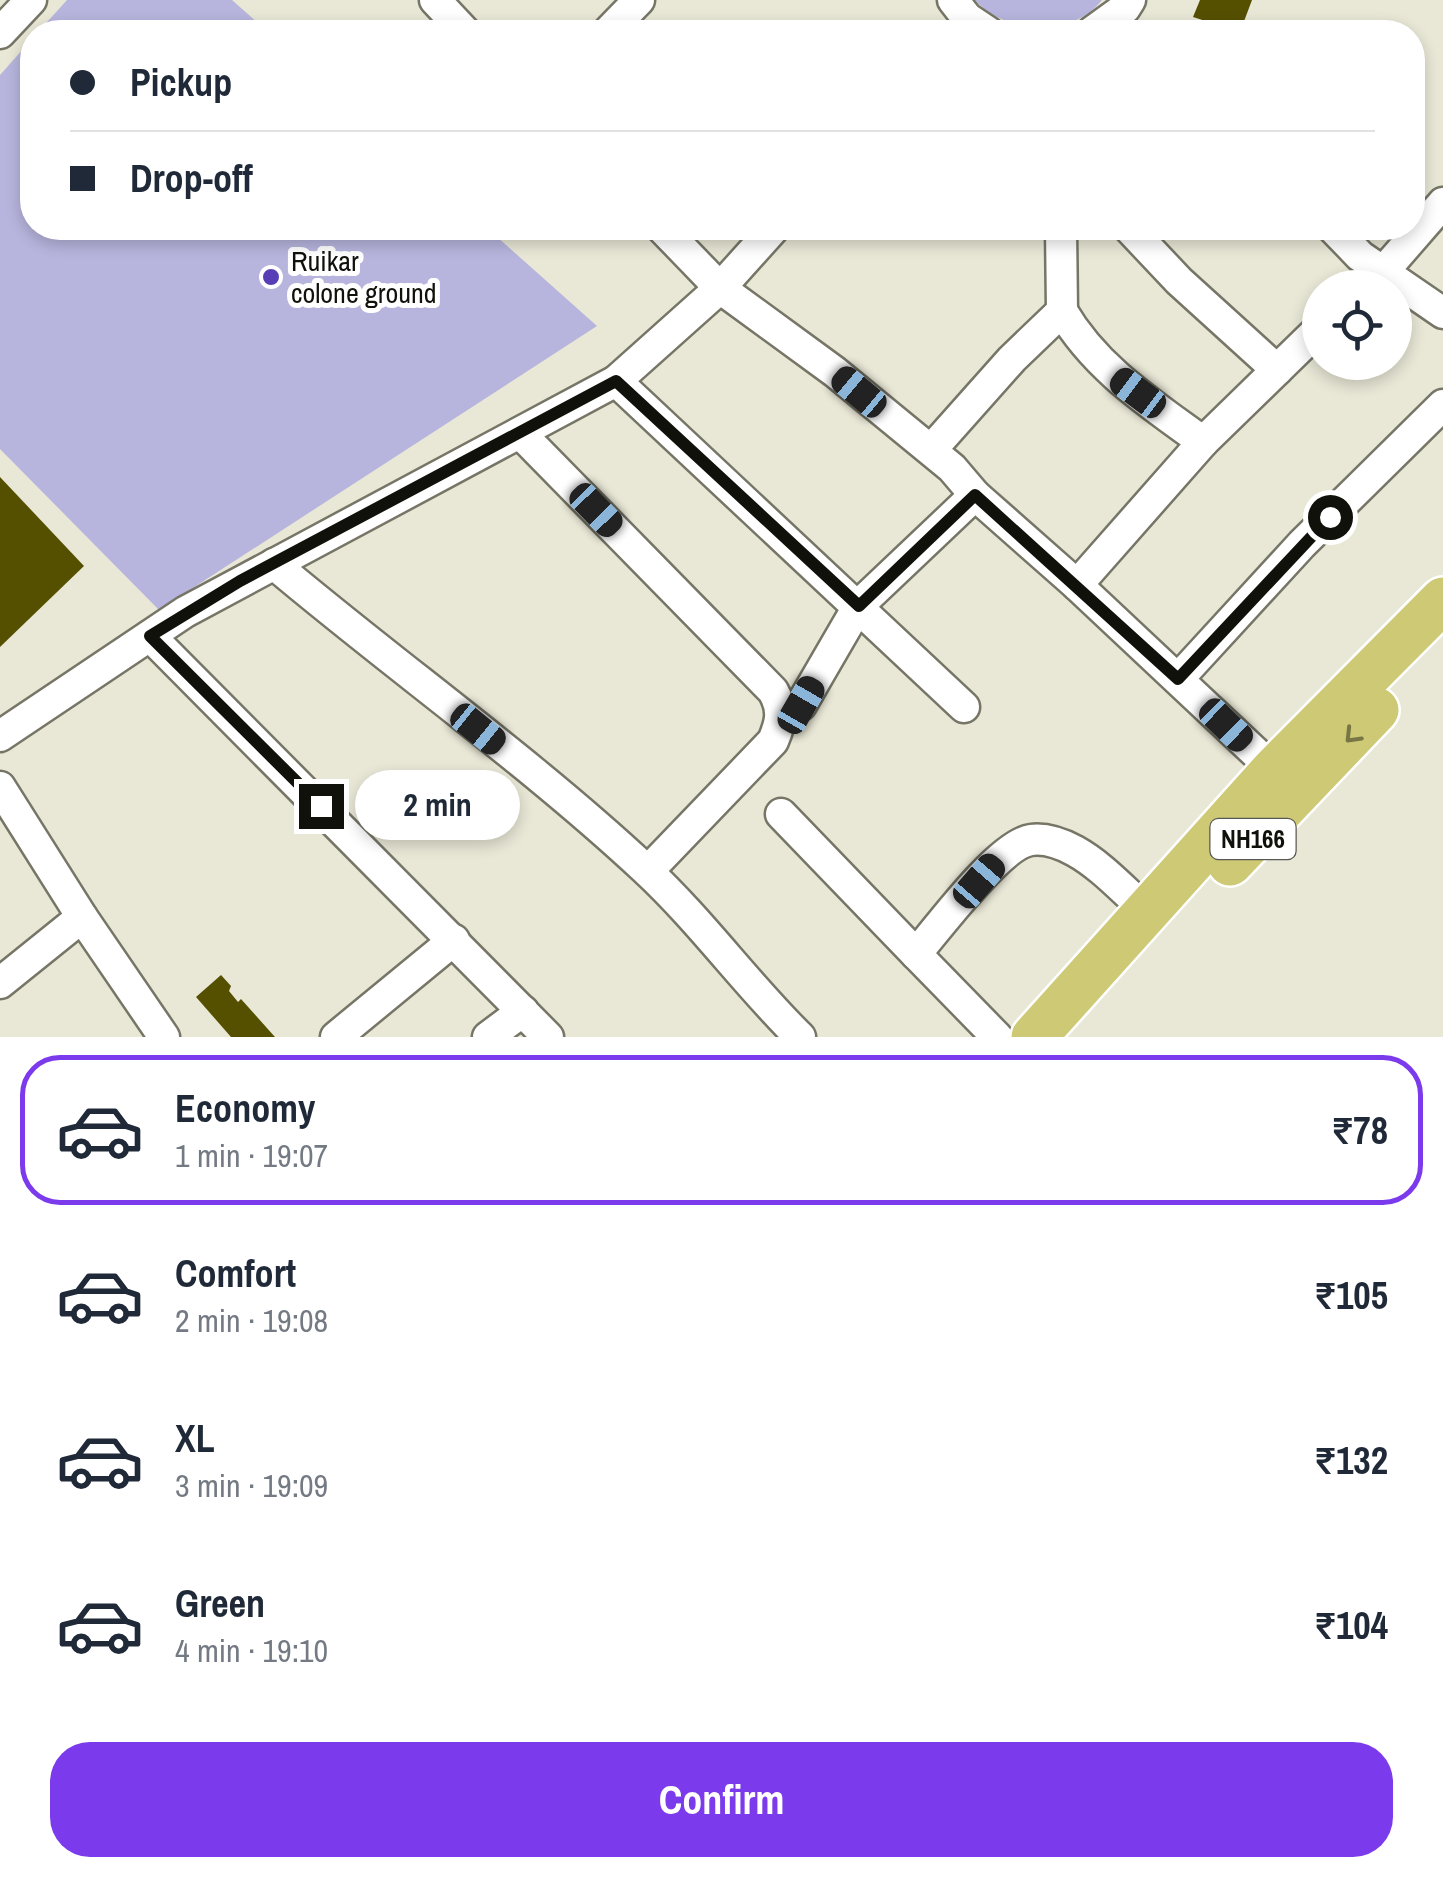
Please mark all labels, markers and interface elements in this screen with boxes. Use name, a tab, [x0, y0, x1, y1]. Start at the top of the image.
text: Pickup	[130, 57, 232, 108]
text: Drop-off	[130, 153, 253, 204]
place label: Ruikar colone ground	[291, 242, 437, 312]
marker: Ruikar colone ground	[260, 266, 282, 288]
map controls	[1302, 270, 1412, 380]
button: locate	[1302, 270, 1412, 380]
car	[826, 361, 892, 423]
car	[1105, 363, 1171, 423]
car	[564, 478, 628, 542]
route start	[1308, 495, 1353, 540]
car	[773, 672, 829, 738]
car	[1194, 693, 1258, 757]
car	[445, 698, 511, 760]
one-way arrow	[1345, 724, 1363, 743]
callout: 2 min	[356, 771, 521, 841]
text: 2 min	[403, 783, 472, 826]
route end	[299, 784, 344, 829]
road number: NH166	[1210, 819, 1296, 859]
car	[948, 849, 1010, 913]
text: Economy	[175, 1083, 315, 1134]
icon: car	[55, 1085, 145, 1175]
text: ₹78	[1331, 1105, 1388, 1156]
text: 1 min · 19:07	[175, 1134, 328, 1177]
text: Comfort	[175, 1248, 296, 1299]
icon: car	[55, 1250, 145, 1340]
text: ₹105	[1314, 1270, 1388, 1321]
text: 2 min · 19:08	[175, 1299, 328, 1342]
text: XL	[175, 1413, 215, 1464]
icon: car	[55, 1415, 145, 1505]
text: ₹132	[1314, 1435, 1388, 1486]
text: 3 min · 19:09	[175, 1464, 328, 1507]
text: Green	[175, 1578, 265, 1629]
icon: car	[55, 1580, 145, 1670]
text: ₹104	[1314, 1600, 1388, 1651]
text: 4 min · 19:10	[175, 1629, 328, 1672]
button: Confirm	[50, 1742, 1393, 1857]

